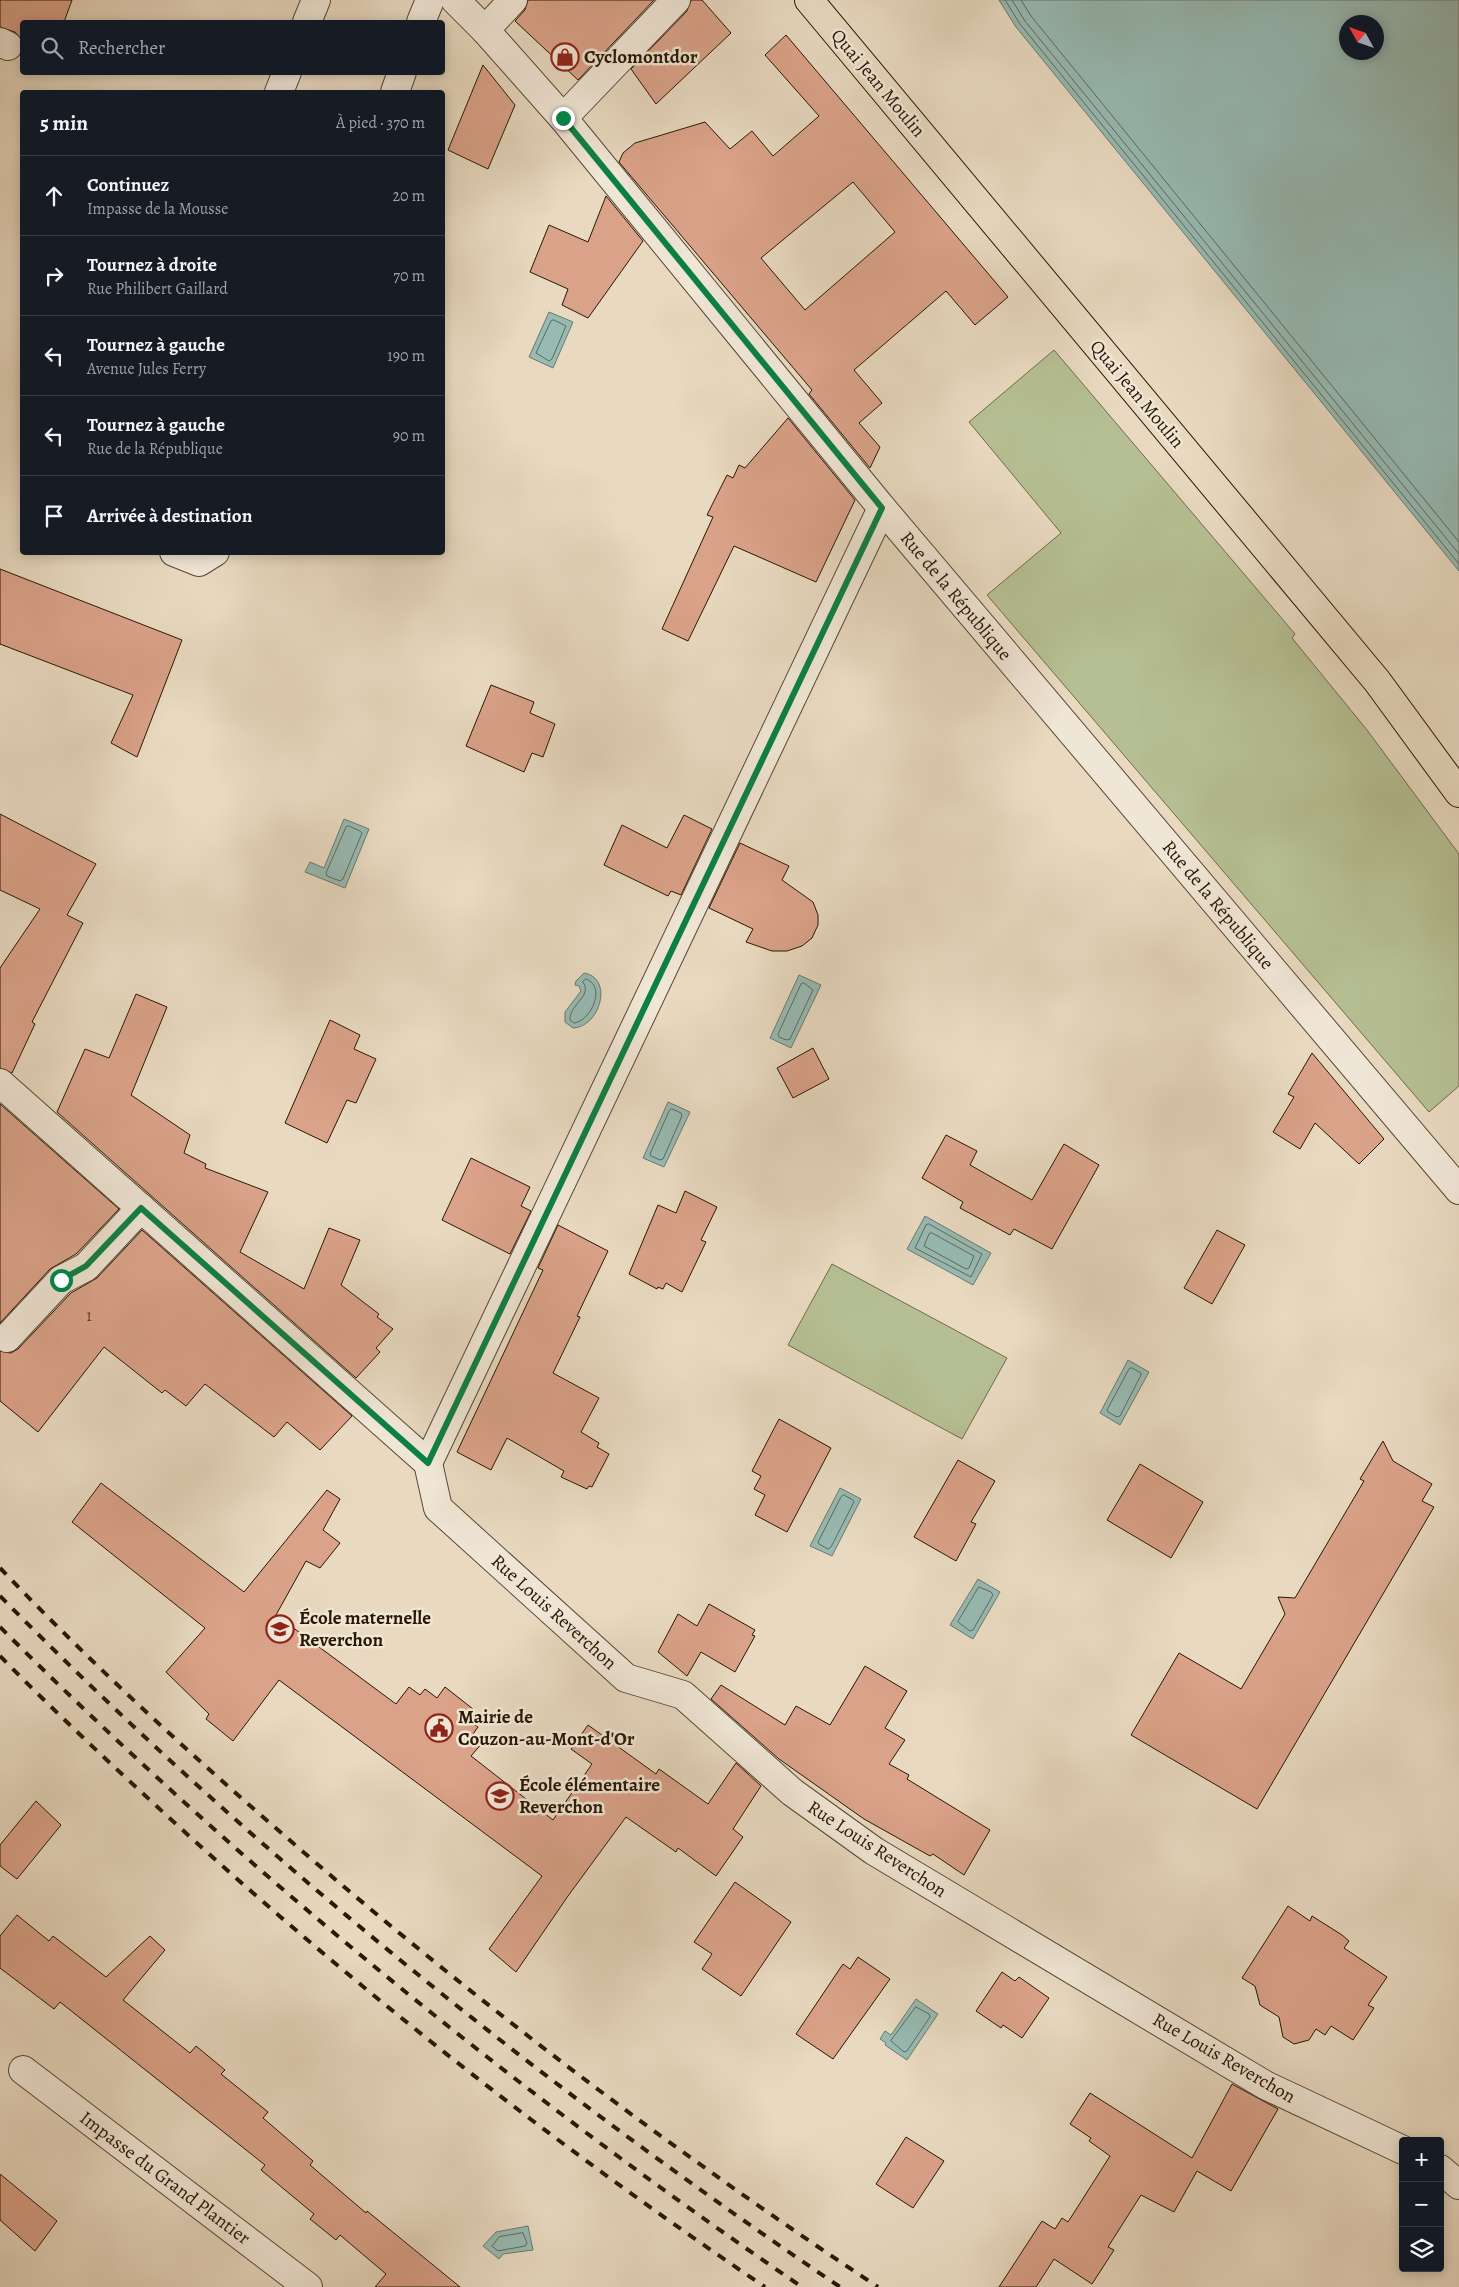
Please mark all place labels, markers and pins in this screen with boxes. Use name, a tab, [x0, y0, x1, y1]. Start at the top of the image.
shop icon: Cyclomontdor	[550, 42, 580, 72]
place label: Cyclomontdor	[584, 44, 698, 70]
place label: École maternelle Reverchon	[299, 1605, 431, 1653]
school or university icon: École maternelle Reverchon	[265, 1614, 295, 1644]
place label: Mairie de Couzon-au-Mont-d'Or	[458, 1704, 635, 1752]
public building icon: Mairie de Couzon-au-Mont-d'Or	[424, 1713, 454, 1743]
place label: École élémentaire Reverchon	[519, 1772, 660, 1820]
school or university icon: École élémentaire Reverchon	[485, 1781, 515, 1811]

